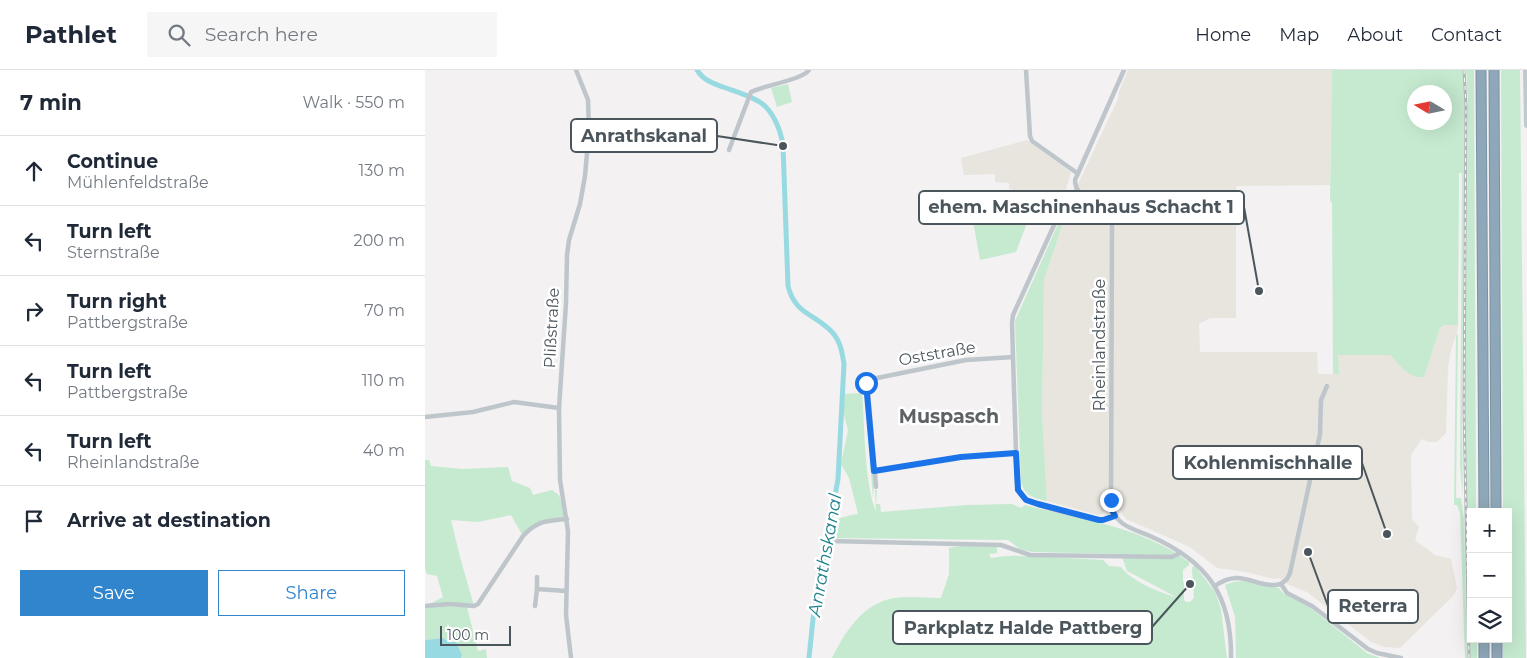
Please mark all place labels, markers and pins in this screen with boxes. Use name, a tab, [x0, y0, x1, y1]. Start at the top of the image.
callout: Anrathskanal	[571, 119, 717, 152]
callout: ehem. Maschinenhaus Schacht 1	[919, 191, 1244, 224]
callout: Kohlenmischhalle	[1173, 446, 1362, 479]
callout: Reterra	[1328, 590, 1418, 623]
callout: Parkplatz Halde Pattberg	[893, 611, 1152, 644]

